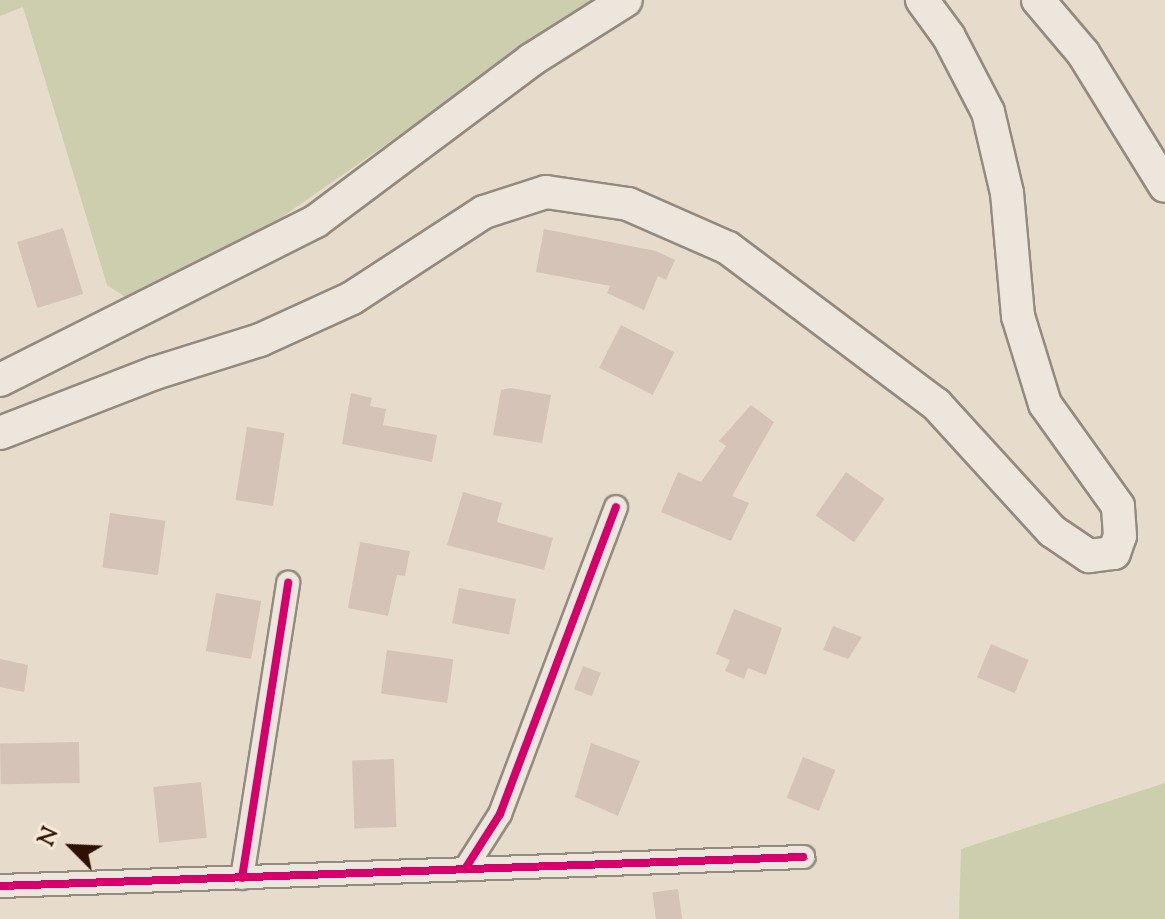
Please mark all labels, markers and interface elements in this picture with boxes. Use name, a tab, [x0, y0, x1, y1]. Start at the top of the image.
north arrow	[32, 807, 112, 887]
text: N	[32, 823, 68, 852]

